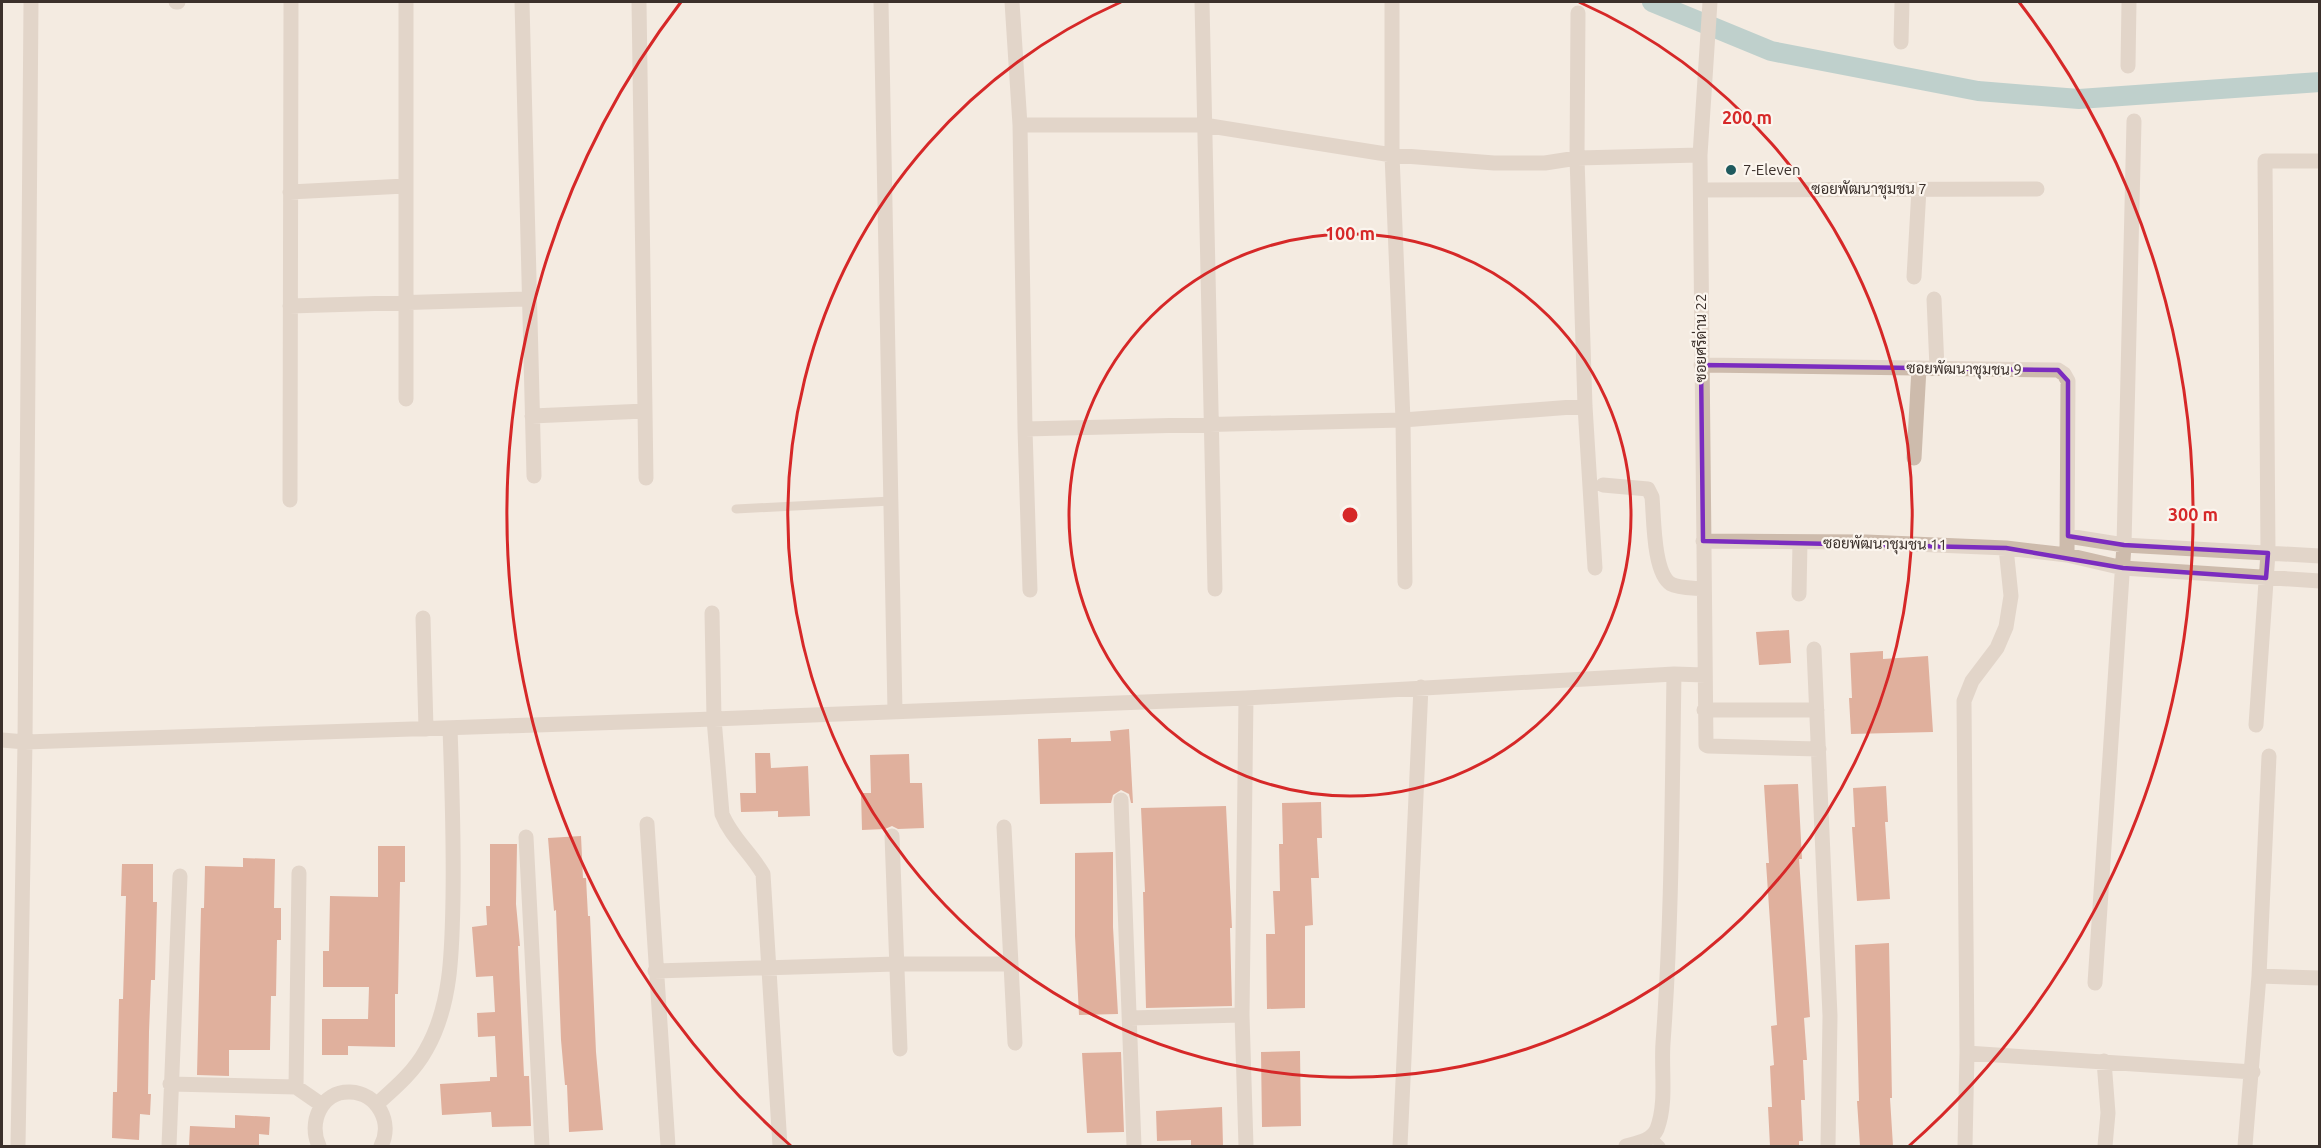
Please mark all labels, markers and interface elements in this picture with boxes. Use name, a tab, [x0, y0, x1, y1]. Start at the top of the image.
text: 200 m	[1722, 107, 1772, 127]
place label: 7-Eleven	[1743, 161, 1801, 178]
marker: 7-Eleven	[1724, 163, 1738, 177]
street label: ซอยพัฒนาชุมชน 7	[1811, 180, 1927, 200]
text: 100 m	[1325, 223, 1375, 243]
street label: ซอยศรีด่าน 22	[1691, 294, 1709, 382]
street label: ซอยพัฒนาชุมชน 9	[1906, 359, 2022, 381]
text: 300 m	[2168, 504, 2218, 524]
centre of rings	[1340, 505, 1360, 525]
street label: ซอยพัฒนาชุมชน 11	[1823, 534, 1947, 556]

